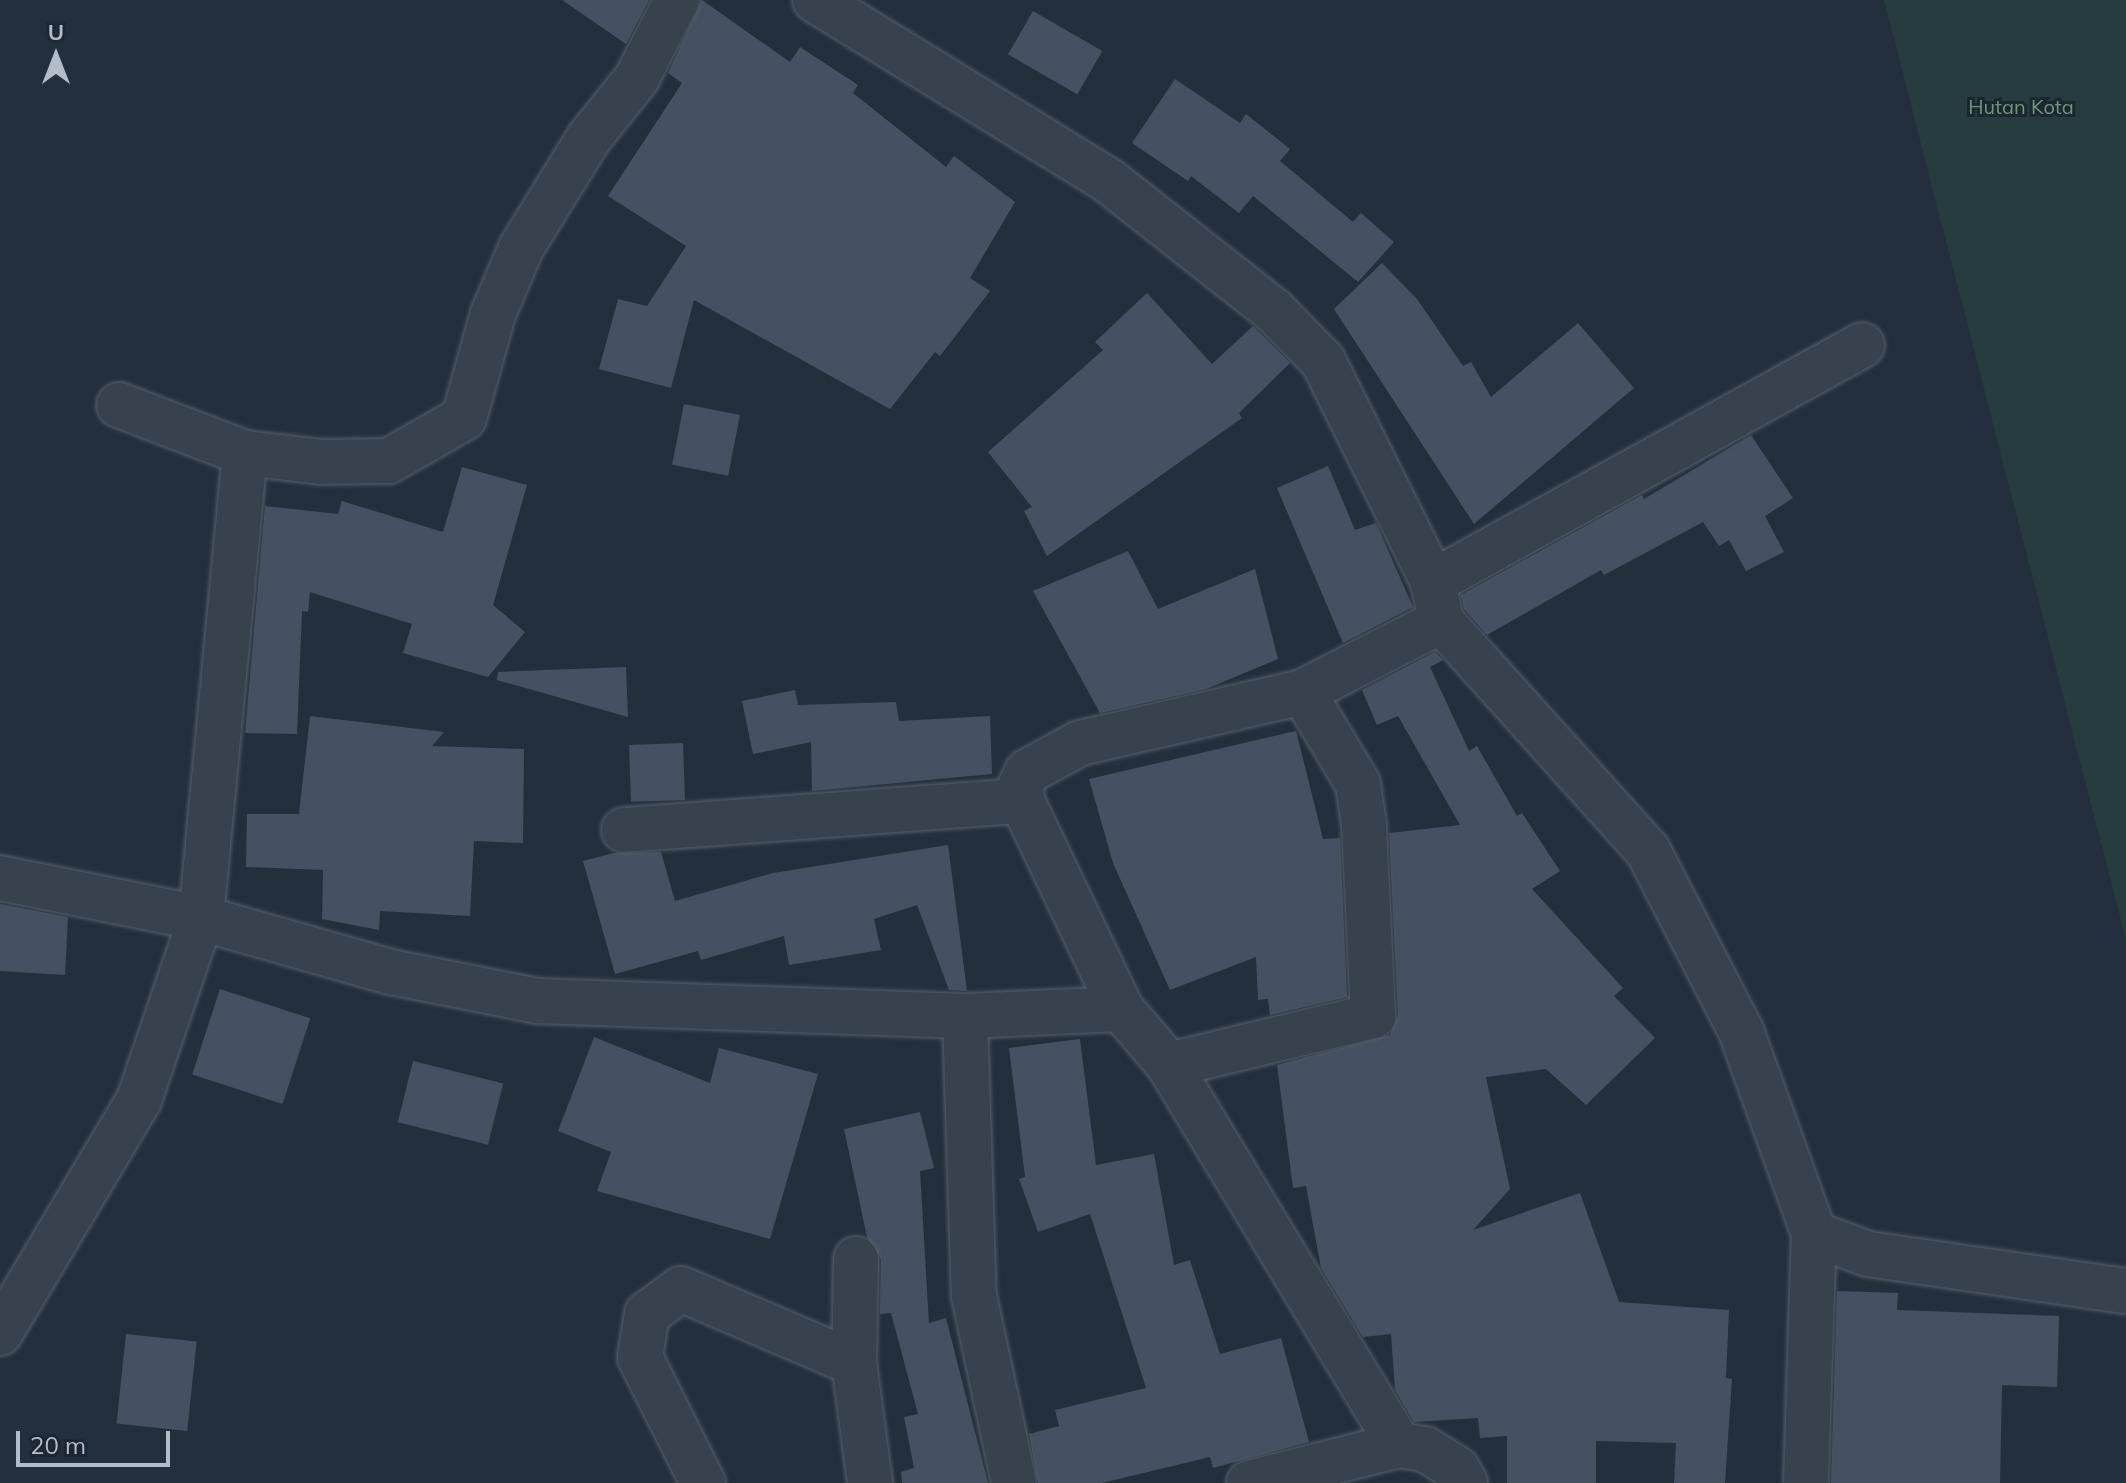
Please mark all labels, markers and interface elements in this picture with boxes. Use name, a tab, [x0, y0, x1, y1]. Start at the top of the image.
north arrow	[16, 16, 96, 96]
text: U	[48, 18, 64, 46]
park label: Hutan Kota	[1968, 94, 2074, 118]
scale bar	[20, 1415, 174, 1465]
text: 20 m	[30, 1430, 86, 1460]

